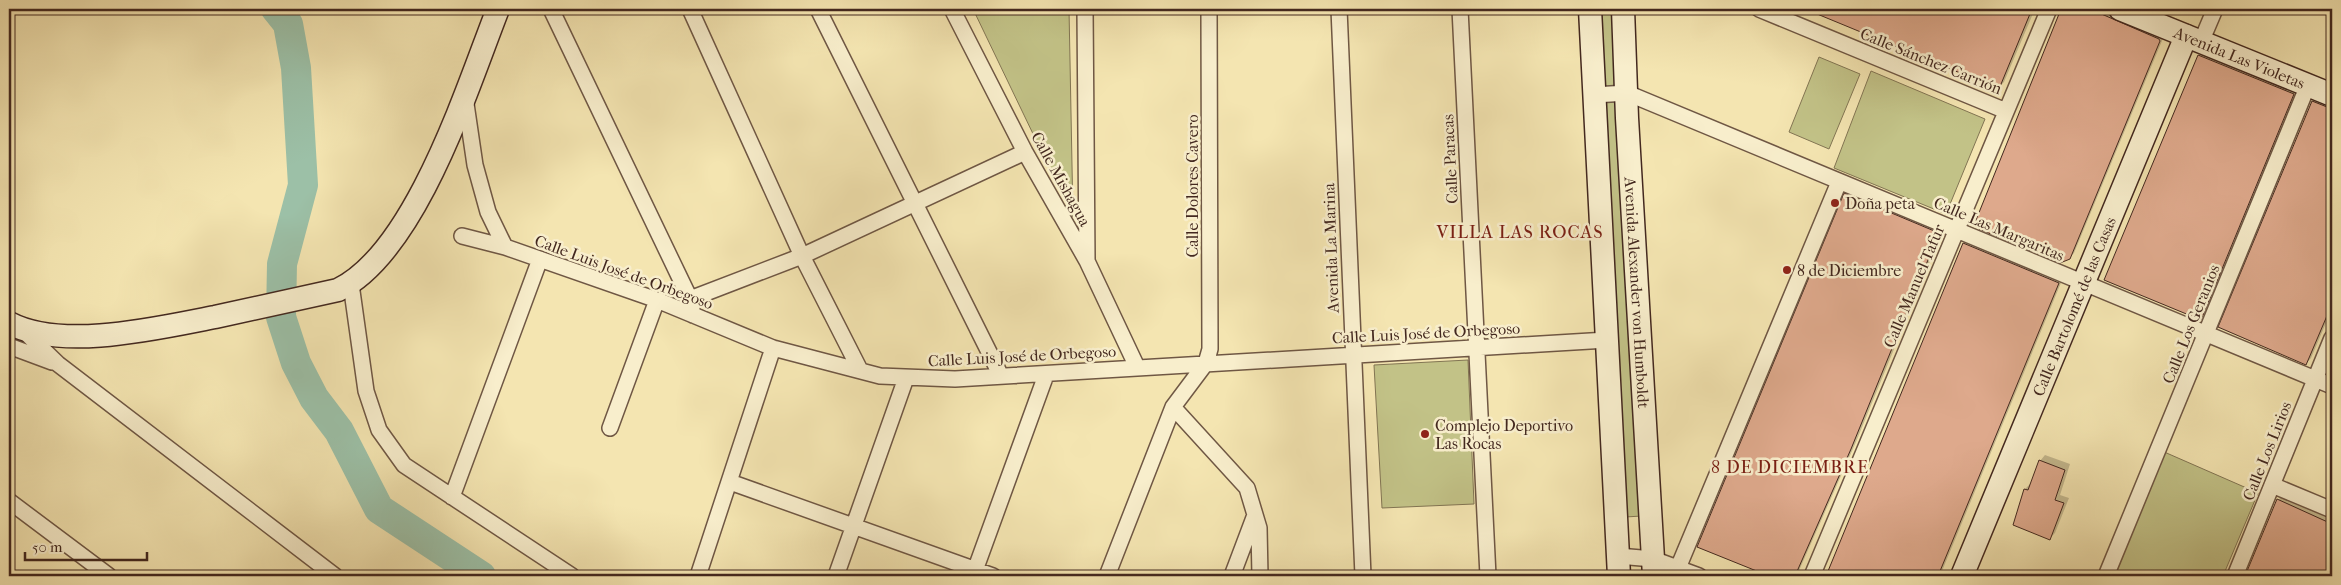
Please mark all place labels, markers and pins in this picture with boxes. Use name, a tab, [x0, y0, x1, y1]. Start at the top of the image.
place label: Doña peta	[1845, 194, 1916, 213]
marker: Doña peta	[1829, 197, 1841, 209]
place label: 8 de Diciembre	[1797, 261, 1901, 280]
marker: 8 de Diciembre	[1781, 264, 1793, 276]
place label: Complejo Deportivo Las Rocas	[1435, 416, 1573, 453]
marker: Complejo Deportivo Las Rocas	[1419, 428, 1431, 440]

